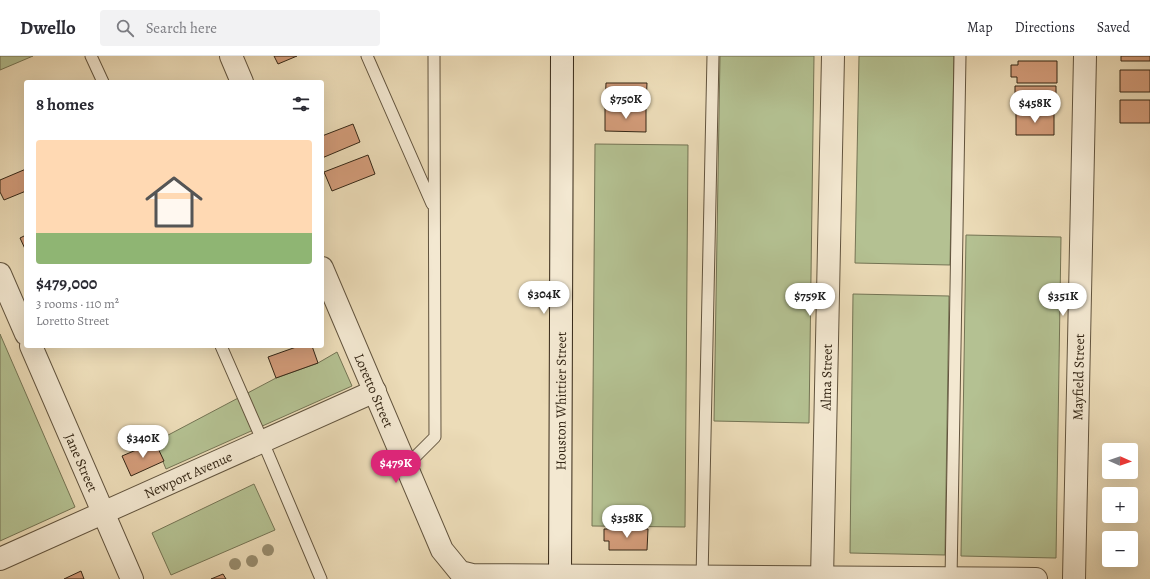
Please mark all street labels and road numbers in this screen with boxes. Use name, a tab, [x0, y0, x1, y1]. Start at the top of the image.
street label: Houston Whittier Street	[551, 331, 570, 471]
street label: Mayfield Street	[1068, 333, 1089, 421]
street label: Alma Street	[816, 343, 836, 412]
street label: Loretto Street	[350, 350, 398, 431]
street label: Jane Street	[60, 430, 103, 495]
street label: Newport Avenue	[141, 447, 235, 503]

